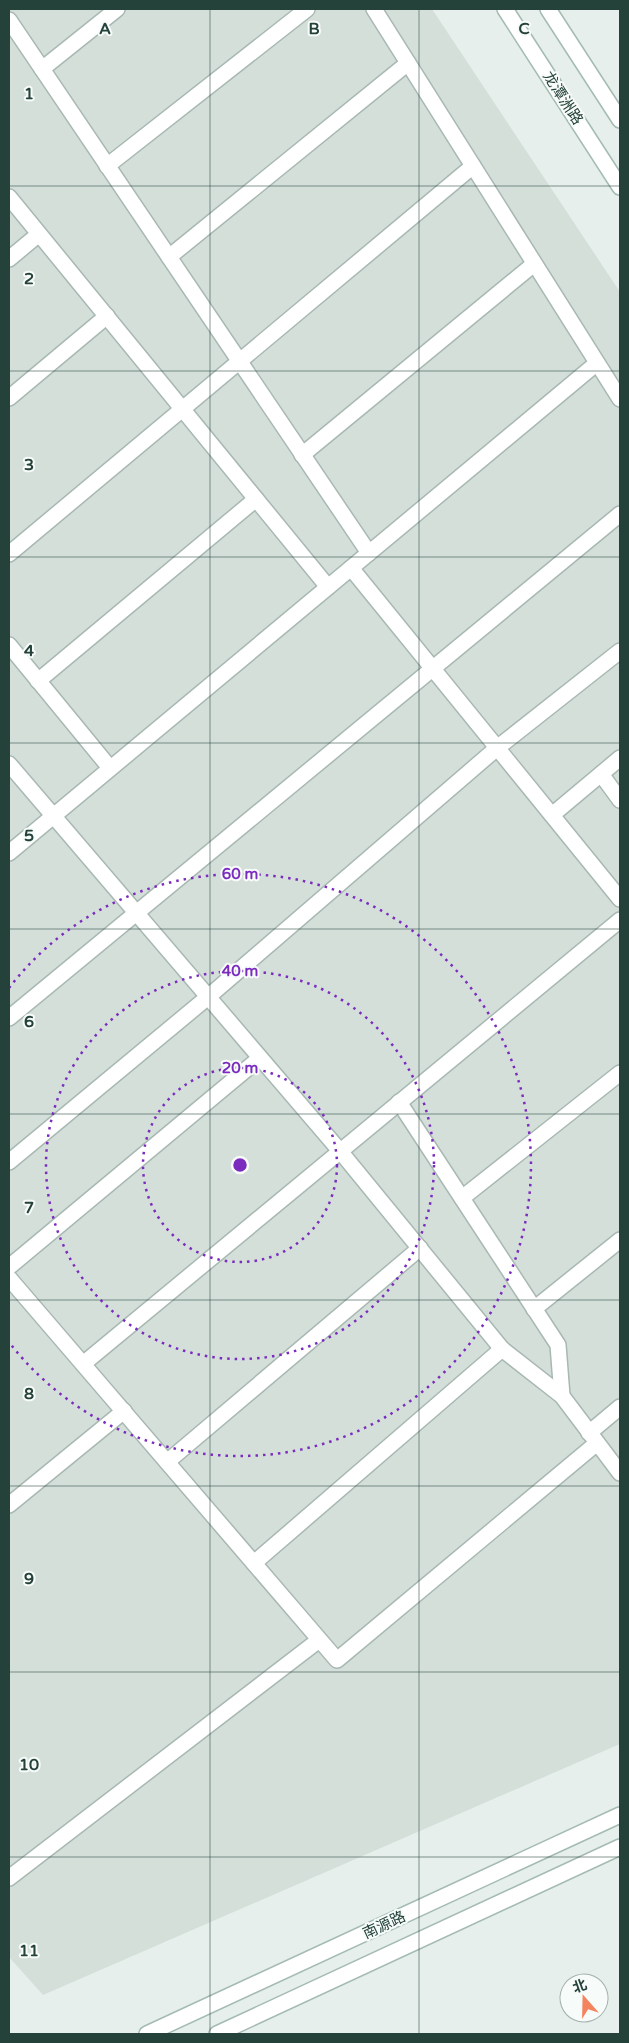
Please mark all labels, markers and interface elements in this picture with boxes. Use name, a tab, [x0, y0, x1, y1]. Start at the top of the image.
text: A	[99, 19, 111, 39]
text: B	[308, 19, 320, 39]
text: C	[518, 19, 530, 39]
street label: 龙潭洲路	[539, 68, 587, 128]
text: 1	[24, 84, 34, 104]
text: 2	[24, 269, 34, 289]
text: 3	[24, 455, 34, 475]
text: 4	[24, 641, 34, 661]
text: 5	[24, 826, 34, 846]
text: 60 m	[222, 865, 258, 883]
text: 40 m	[222, 962, 258, 980]
text: 6	[24, 1012, 34, 1032]
text: 20 m	[222, 1059, 258, 1077]
centre of rings	[231, 1156, 249, 1174]
text: 7	[24, 1198, 34, 1218]
text: 8	[24, 1384, 34, 1404]
text: 9	[24, 1569, 34, 1589]
text: 10	[19, 1755, 39, 1775]
street label: 南源路	[360, 1907, 408, 1943]
text: 11	[19, 1941, 39, 1961]
north arrow	[559, 1973, 609, 2023]
text: 北	[570, 1976, 589, 1997]

